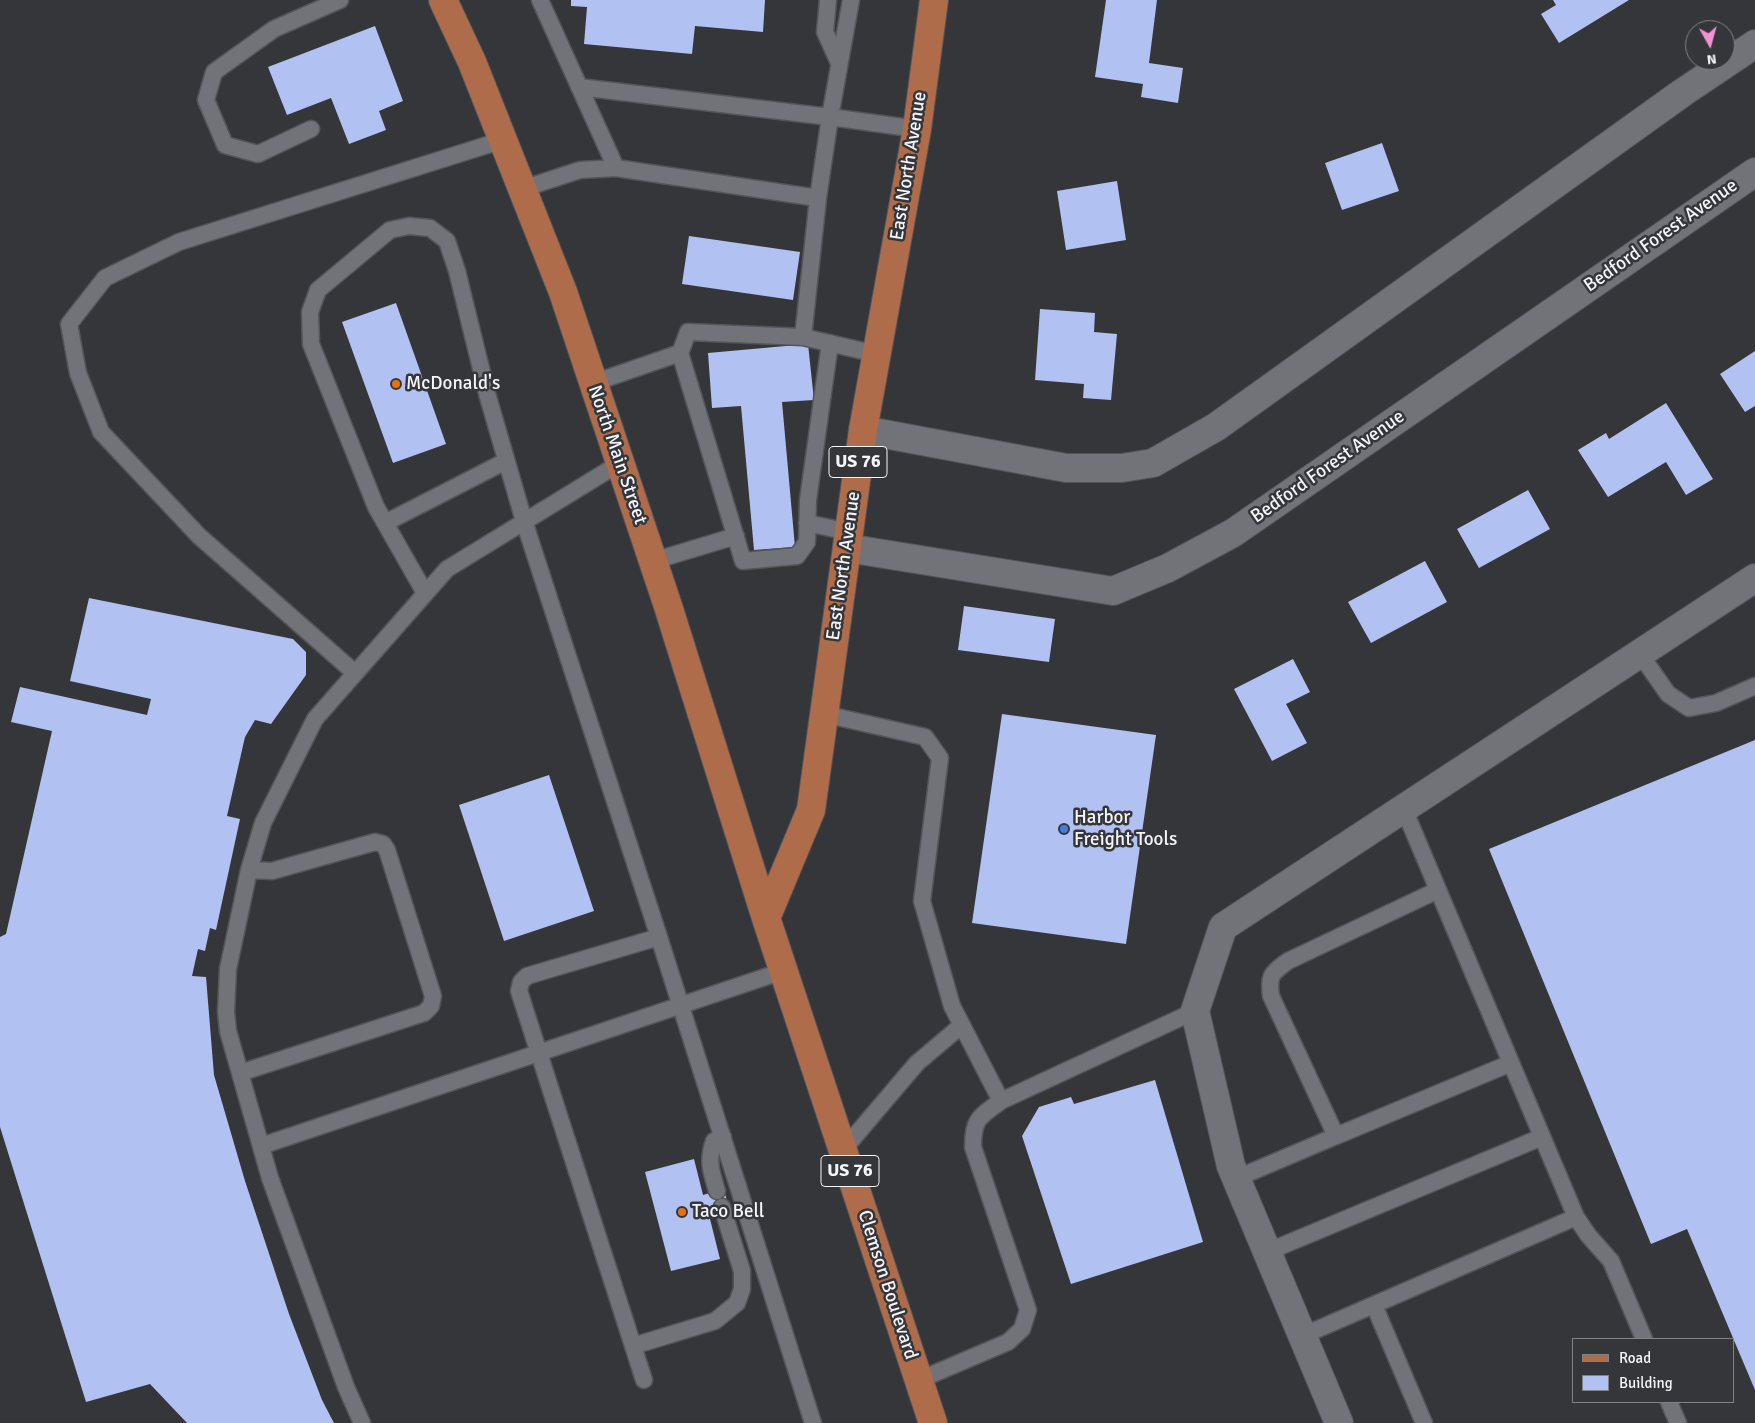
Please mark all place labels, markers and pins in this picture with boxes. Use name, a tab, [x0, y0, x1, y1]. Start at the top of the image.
place label: McDonald's	[406, 373, 500, 395]
marker: McDonald's	[390, 378, 402, 390]
place label: Harbor Freight Tools	[1074, 807, 1177, 851]
marker: Harbor Freight Tools	[1058, 823, 1070, 835]
place label: Taco Bell	[692, 1201, 764, 1223]
marker: Taco Bell	[676, 1206, 688, 1218]

